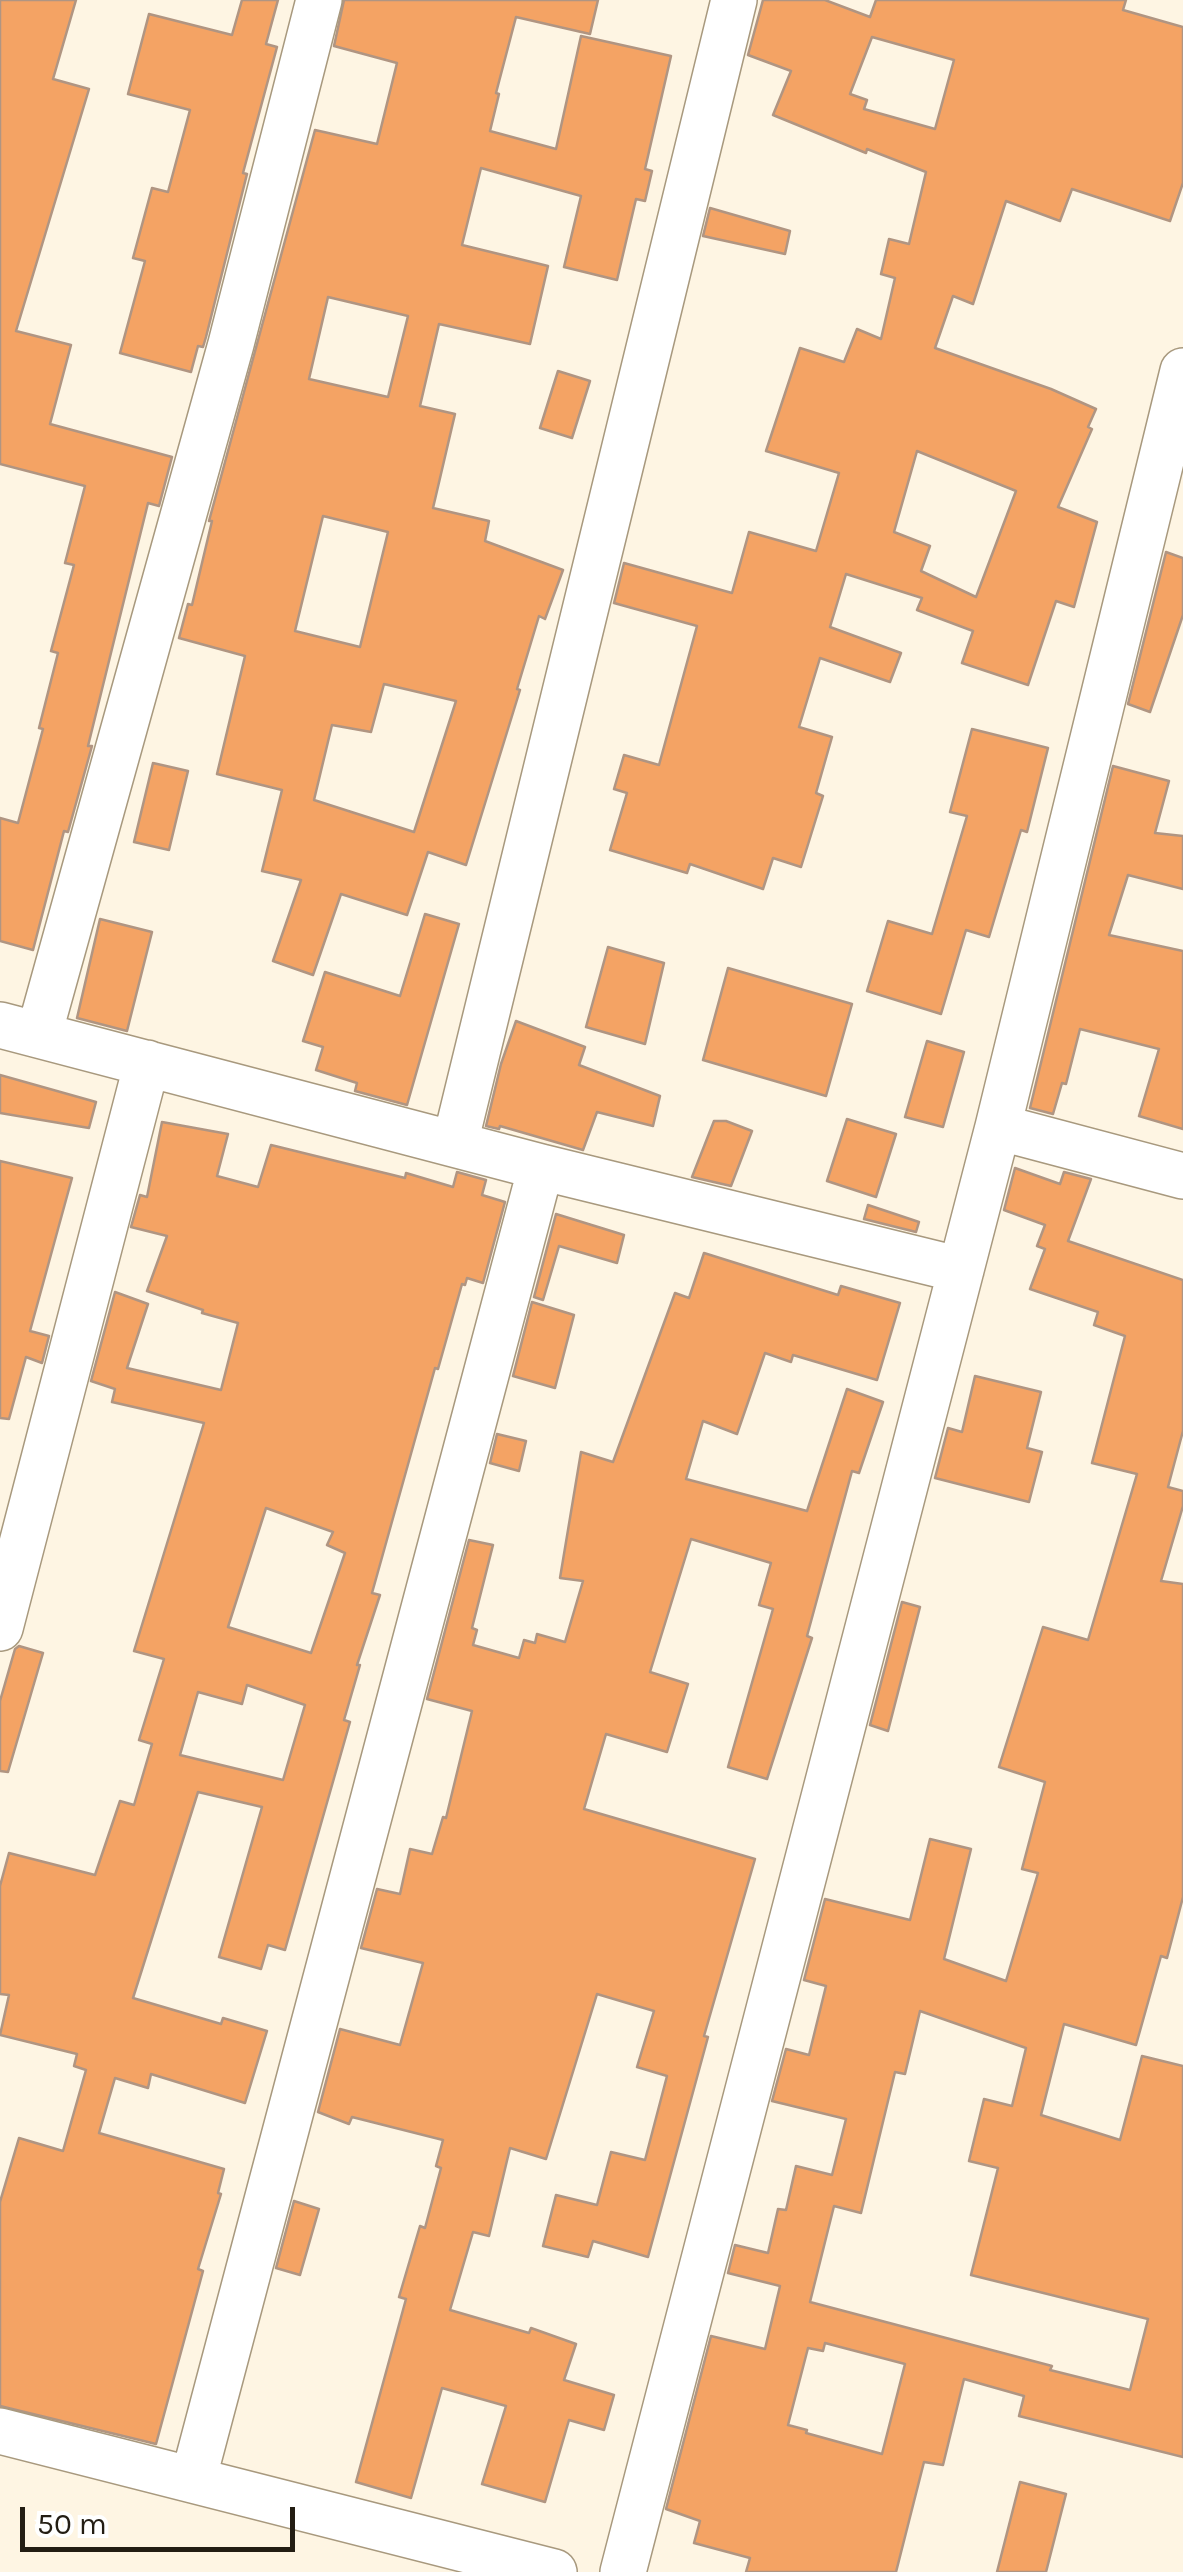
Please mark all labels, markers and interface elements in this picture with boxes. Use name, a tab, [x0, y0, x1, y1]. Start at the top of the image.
scale bar	[25, 2487, 300, 2549]
text: 50 m	[37, 2506, 107, 2542]

